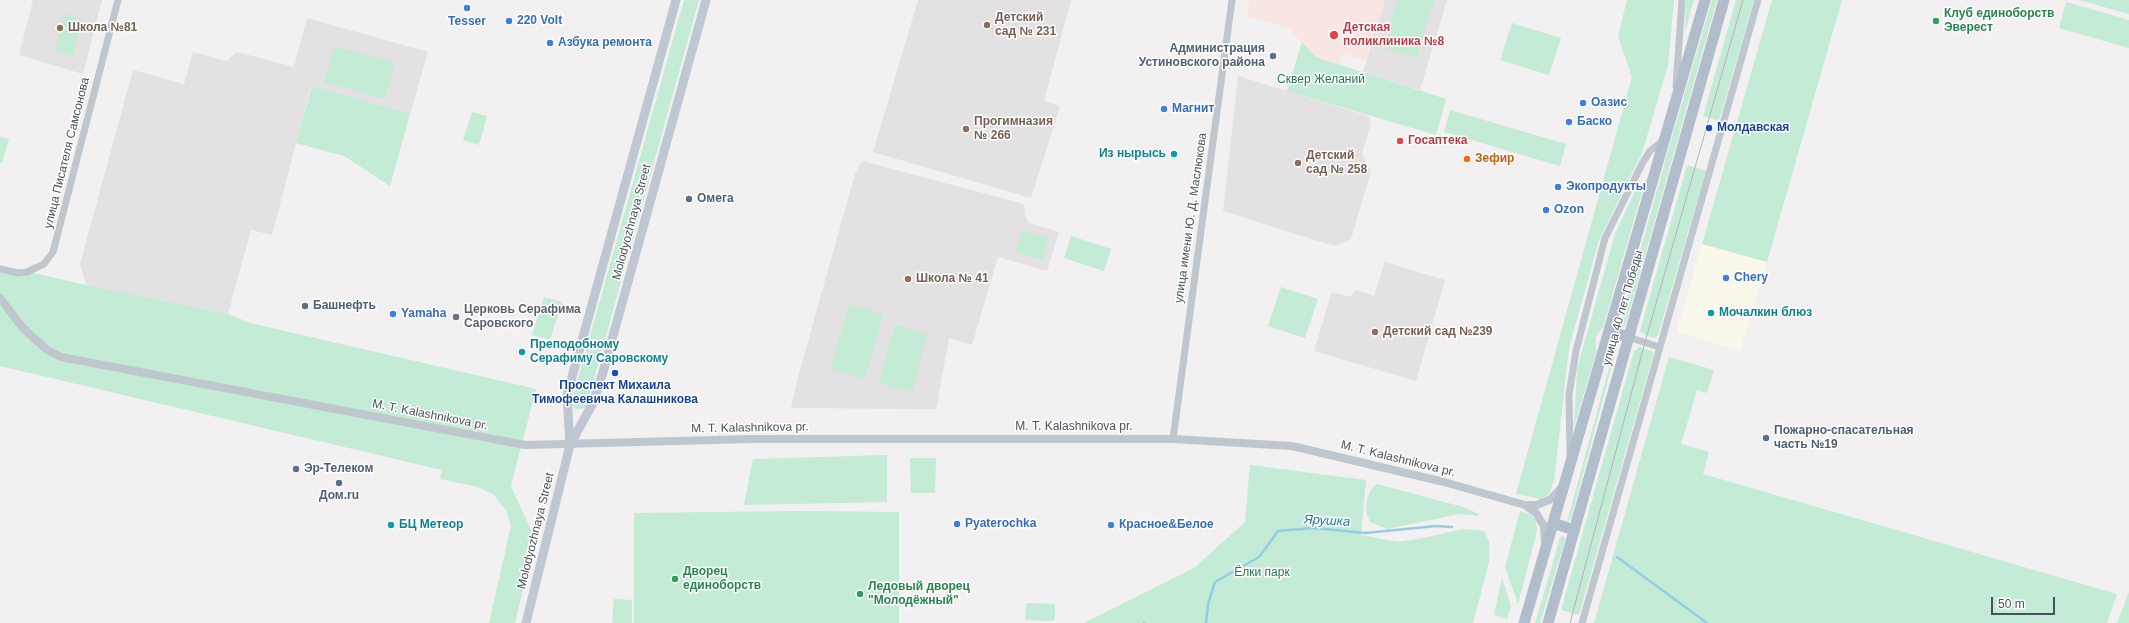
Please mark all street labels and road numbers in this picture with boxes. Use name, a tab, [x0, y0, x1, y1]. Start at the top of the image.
street label: улица Писателя Самсонова	[41, 76, 93, 230]
street label: улица имени Ю. Д. Маслюкова	[1172, 132, 1210, 304]
street label: Molodyozhnaya Street	[610, 162, 654, 282]
street label: улица 40 лет Победы	[1600, 249, 1646, 367]
street label: M. T. Kalashnikova pr.	[371, 397, 489, 433]
street label: M. T. Kalashnikova pr.	[691, 420, 809, 436]
street label: M. T. Kalashnikova pr.	[1015, 420, 1133, 434]
street label: M. T. Kalashnikova pr.	[1339, 438, 1457, 480]
street label: Molodyozhnaya Street	[515, 471, 557, 591]

